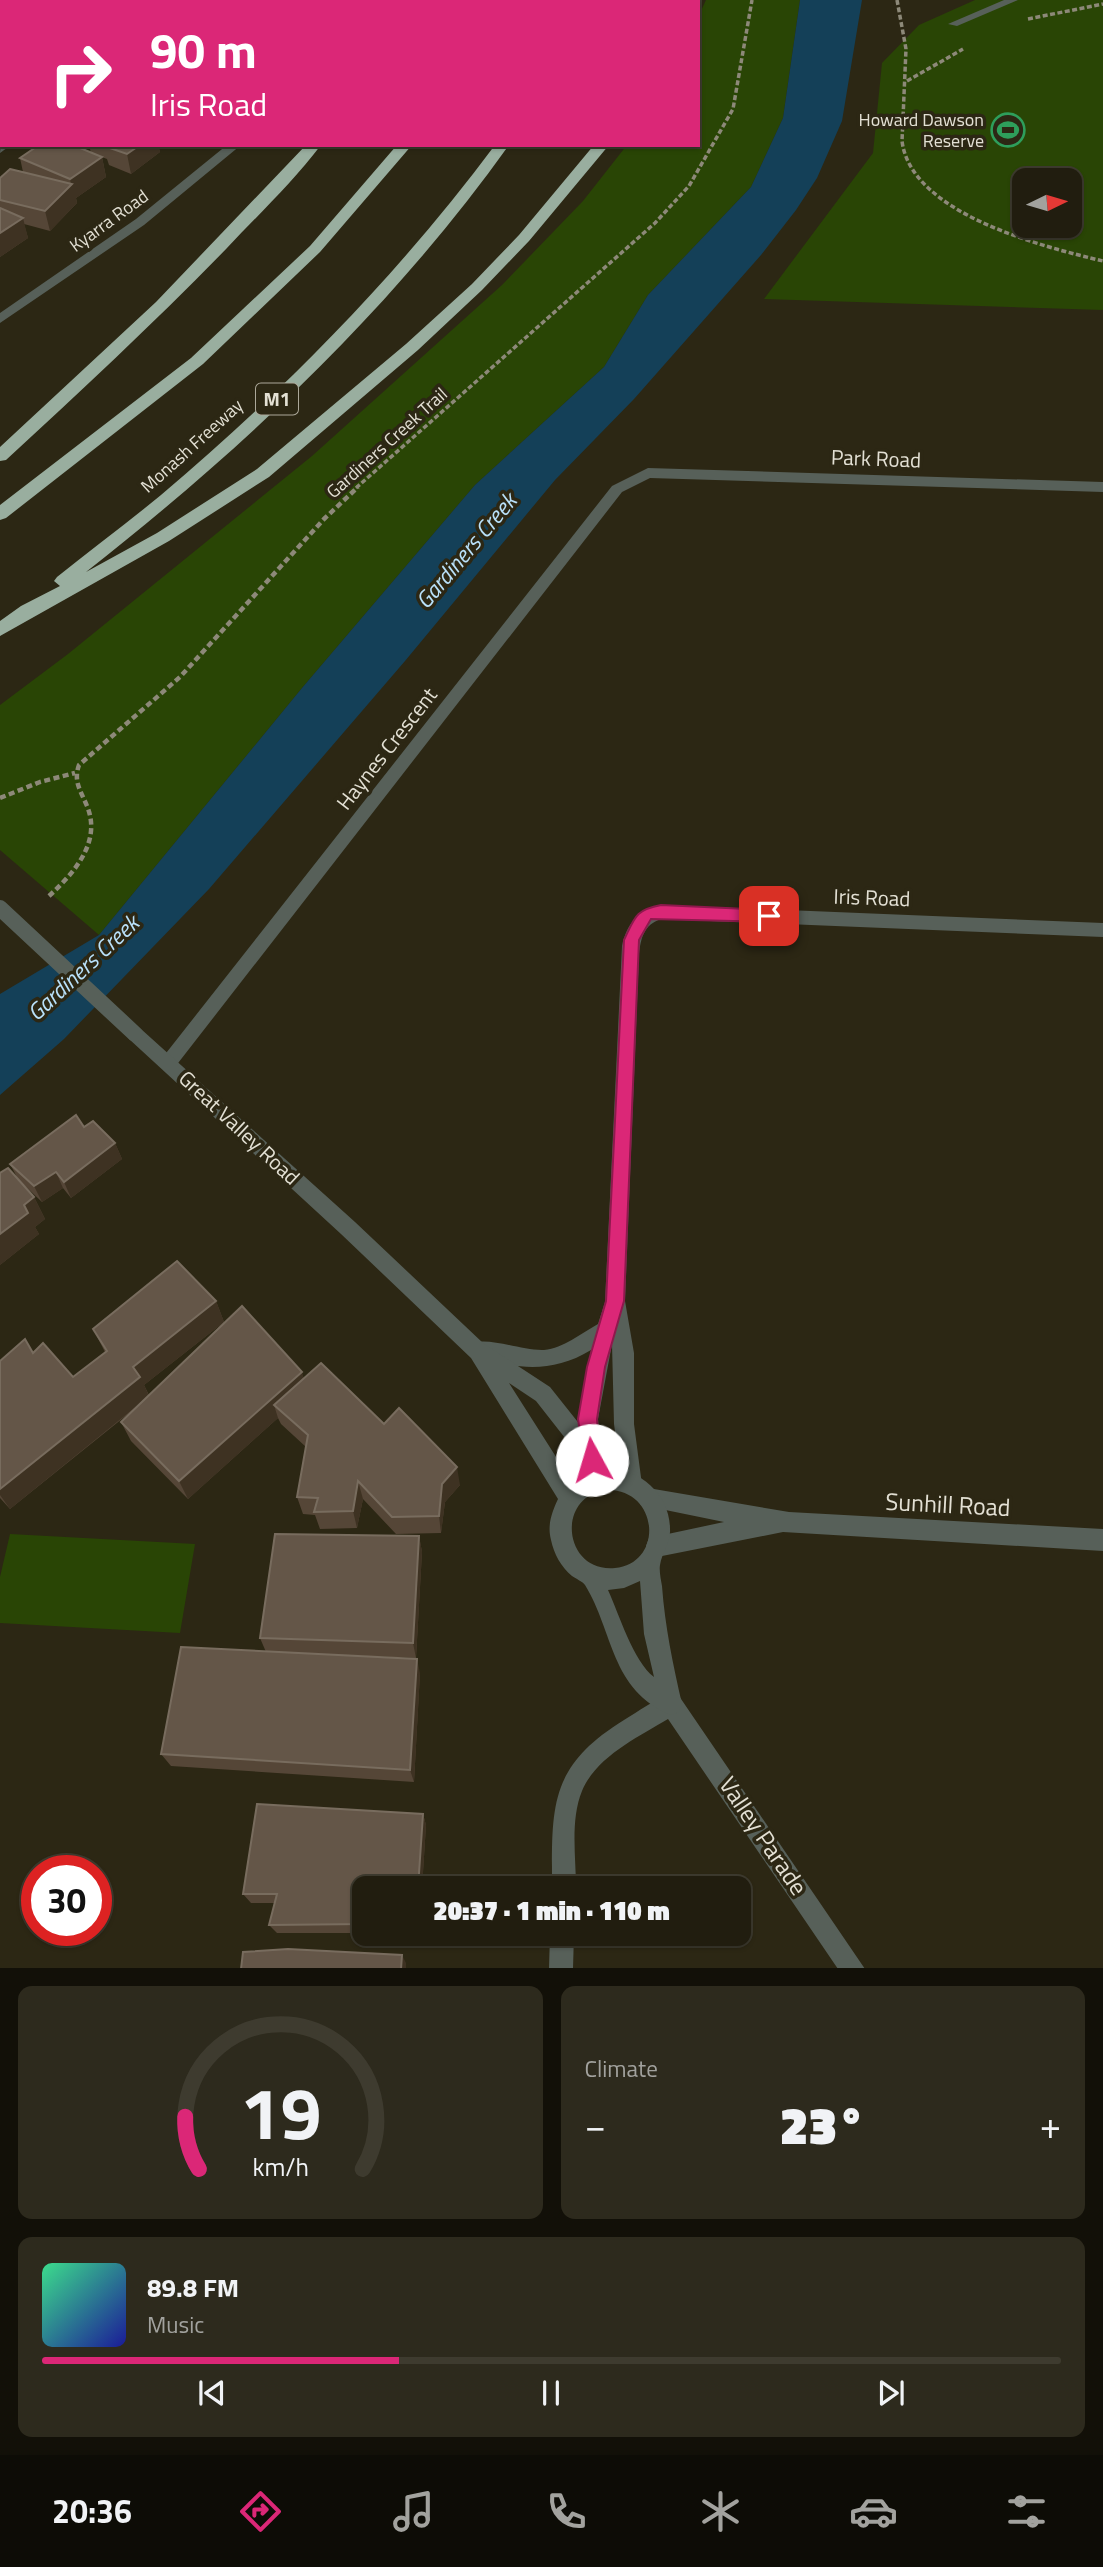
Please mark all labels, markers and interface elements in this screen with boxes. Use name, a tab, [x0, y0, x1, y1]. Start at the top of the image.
text: 90 m	[150, 12, 257, 87]
icon: right	[35, 28, 126, 119]
text: Iris Road	[150, 80, 267, 128]
place label: Howard Dawson Reserve	[859, 106, 984, 154]
sports icon: Howard Dawson Reserve	[989, 111, 1027, 149]
north arrow	[1012, 168, 1082, 238]
map controls	[1012, 168, 1082, 238]
street label: Kyarra Road	[64, 183, 154, 258]
street label: Gardiners Creek Trail	[320, 381, 453, 504]
road number: M1	[256, 384, 298, 414]
street label: Monash Freeway	[134, 392, 249, 499]
street label: Park Road	[830, 440, 922, 476]
water label: Gardiners Creek	[407, 483, 526, 616]
street label: Haynes Crescent	[328, 680, 445, 817]
street label: Iris Road	[833, 880, 911, 914]
pin	[739, 886, 799, 946]
icon: arrive	[750, 897, 788, 935]
water label: Gardiners Creek	[19, 904, 149, 1029]
street label: Great Valley Road	[172, 1062, 308, 1192]
position arrow	[555, 1423, 629, 1497]
street label: Sunhill Road	[885, 1483, 1011, 1525]
street label: Valley Parade	[711, 1769, 817, 1902]
speed limit sign: 30	[21, 1855, 112, 1946]
text: 20:37 · 1 min · 110 m	[433, 1891, 670, 1930]
text: Climate	[585, 2051, 658, 2086]
text: 19	[239, 2057, 321, 2167]
text: 23°	[780, 2085, 866, 2164]
text: −	[585, 2096, 606, 2154]
text: +	[1040, 2096, 1061, 2154]
text: km/h	[252, 2147, 309, 2185]
text: 89.8 FM	[147, 2268, 239, 2307]
text: Music	[147, 2307, 204, 2342]
icon: previous	[193, 2374, 231, 2412]
icon: pause	[532, 2374, 570, 2412]
icon: next	[872, 2374, 910, 2412]
text: 20:36	[52, 2487, 132, 2535]
icon: directions	[236, 2487, 285, 2536]
icon: music	[389, 2487, 438, 2536]
icon: phone	[542, 2487, 591, 2536]
icon: climate	[696, 2487, 745, 2536]
icon: car	[849, 2487, 898, 2536]
icon: filters	[1002, 2487, 1051, 2536]

